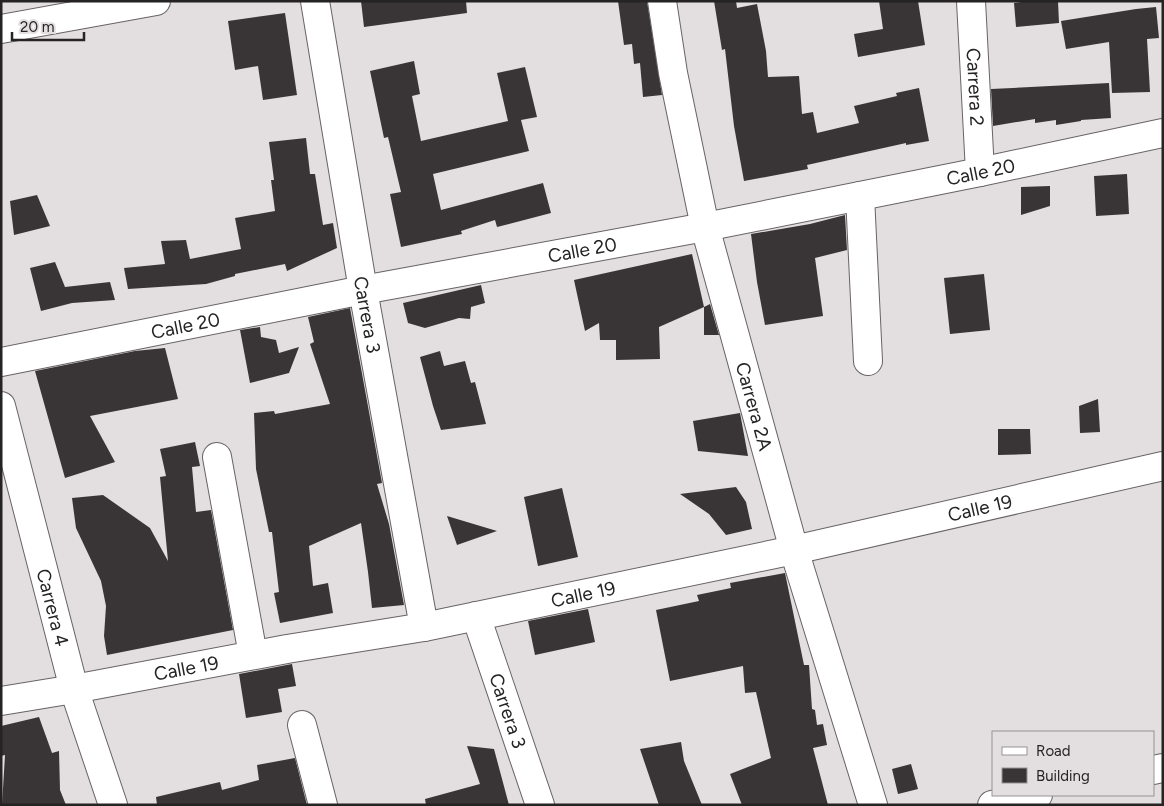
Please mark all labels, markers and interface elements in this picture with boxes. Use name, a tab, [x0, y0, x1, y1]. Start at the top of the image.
scale bar	[12, 10, 85, 42]
text: 20 m	[20, 18, 54, 36]
street label: Carrera 2	[961, 47, 989, 127]
street label: Calle 20	[944, 154, 1017, 190]
street label: Calle 20	[546, 232, 619, 268]
street label: Carrera 3	[349, 275, 385, 355]
street label: Calle 20	[149, 308, 222, 344]
street label: Carrera 2A	[731, 359, 777, 453]
street label: Calle 19	[945, 490, 1014, 527]
street label: Carrera 4	[31, 566, 74, 649]
street label: Calle 19	[549, 576, 618, 612]
street label: Calle 19	[152, 651, 220, 686]
street label: Carrera 3	[484, 670, 531, 751]
legend	[992, 731, 1154, 796]
text: Road	[1036, 742, 1071, 760]
text: Building	[1036, 767, 1090, 785]

